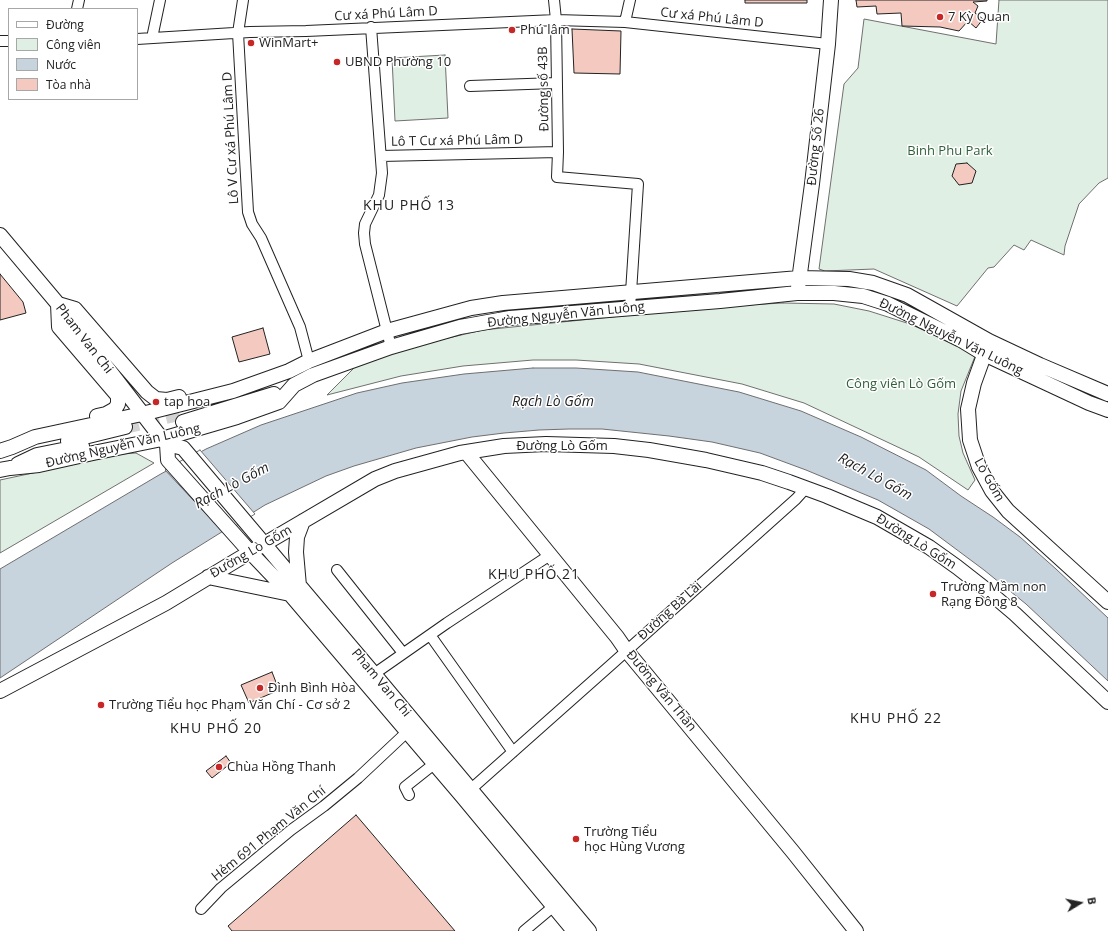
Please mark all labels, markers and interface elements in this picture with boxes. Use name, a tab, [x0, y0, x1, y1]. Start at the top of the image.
street label: Cư xá Phú Lâm D	[334, 4, 438, 24]
street label: Cư xá Phú Lâm D	[660, 5, 764, 31]
legend	[8, 8, 138, 100]
place label: 7 Kỳ Quan	[948, 9, 1010, 25]
marker: 7 Kỳ Quan	[935, 12, 945, 22]
text: Đường	[46, 16, 84, 33]
place label: Phú lâm	[520, 22, 570, 38]
marker: Phú lâm	[507, 25, 517, 35]
place label: WinMart+	[259, 35, 319, 51]
text: Công viên	[46, 36, 101, 53]
marker: WinMart+	[246, 38, 256, 48]
street label: Đường số 43B	[535, 46, 553, 132]
place label: UBND Phường 10	[345, 54, 451, 70]
text: Nước	[46, 56, 76, 73]
marker: UBND Phường 10	[332, 57, 342, 67]
street label: Lô V Cư xá Phú Lâm D	[220, 71, 242, 205]
text: Tòa nhà	[46, 76, 91, 93]
street label: Đường Số 26	[804, 108, 828, 186]
street label: Lô T Cư xá Phú Lâm D	[391, 132, 523, 150]
park label: Binh Phu Park	[907, 143, 993, 159]
district label: KHU PHỐ 13	[363, 198, 455, 214]
street label: Đường Nguyễn Văn Luông	[876, 295, 1026, 379]
street label: Đường Nguyễn Văn Luông	[486, 299, 646, 331]
street label: Pham Van Chi	[52, 301, 116, 377]
park label: Công viên Lò Gốm	[846, 376, 956, 392]
place label: tap hoa	[164, 394, 210, 410]
water label: Rạch Lò Gốm	[512, 394, 594, 410]
marker: tap hoa	[151, 397, 161, 407]
street label: Đường Nguyễn Văn Luông	[44, 421, 202, 471]
street label: Đường Lò Gốm	[516, 438, 608, 454]
water label: Rạch Lò Gốm	[835, 450, 915, 504]
street label: Lò Gốm	[970, 456, 1008, 504]
water label: Rạch Lò Gốm	[192, 459, 272, 513]
street label: Đường Lò Gốm	[873, 511, 959, 573]
street label: Đường Lò Gốm	[207, 522, 295, 582]
district label: KHU PHỐ 21	[488, 567, 580, 583]
street label: Đường Bà Lài	[635, 578, 705, 644]
place label: Trường Mầm non Rạng Đông 8	[941, 579, 1047, 610]
marker: Trường Mầm non Rạng Đông 8	[928, 589, 938, 599]
street label: Pham Van Chi	[348, 646, 414, 720]
street label: Đường Văn Thân	[623, 647, 699, 735]
place label: Đình Bình Hòa	[268, 680, 356, 696]
marker: Đình Bình Hòa	[255, 683, 265, 693]
place label: Trường Tiểu học Phạm Văn Chí - Cơ sở 2	[109, 697, 351, 713]
marker: Trường Tiểu học Phạm Văn Chí - Cơ sở 2	[96, 700, 106, 710]
district label: KHU PHỐ 22	[850, 711, 942, 727]
district label: KHU PHỐ 20	[170, 721, 262, 737]
place label: Chùa Hồng Thanh	[227, 759, 336, 775]
marker: Chùa Hồng Thanh	[214, 762, 224, 772]
street label: Hẻm 691 Phạm Văn Chí	[209, 783, 329, 885]
place label: Trường Tiểu học Hùng Vương	[584, 824, 685, 855]
marker: Trường Tiểu học Hùng Vương	[571, 834, 581, 844]
north arrow	[1060, 883, 1100, 923]
text: B	[1084, 896, 1100, 906]

